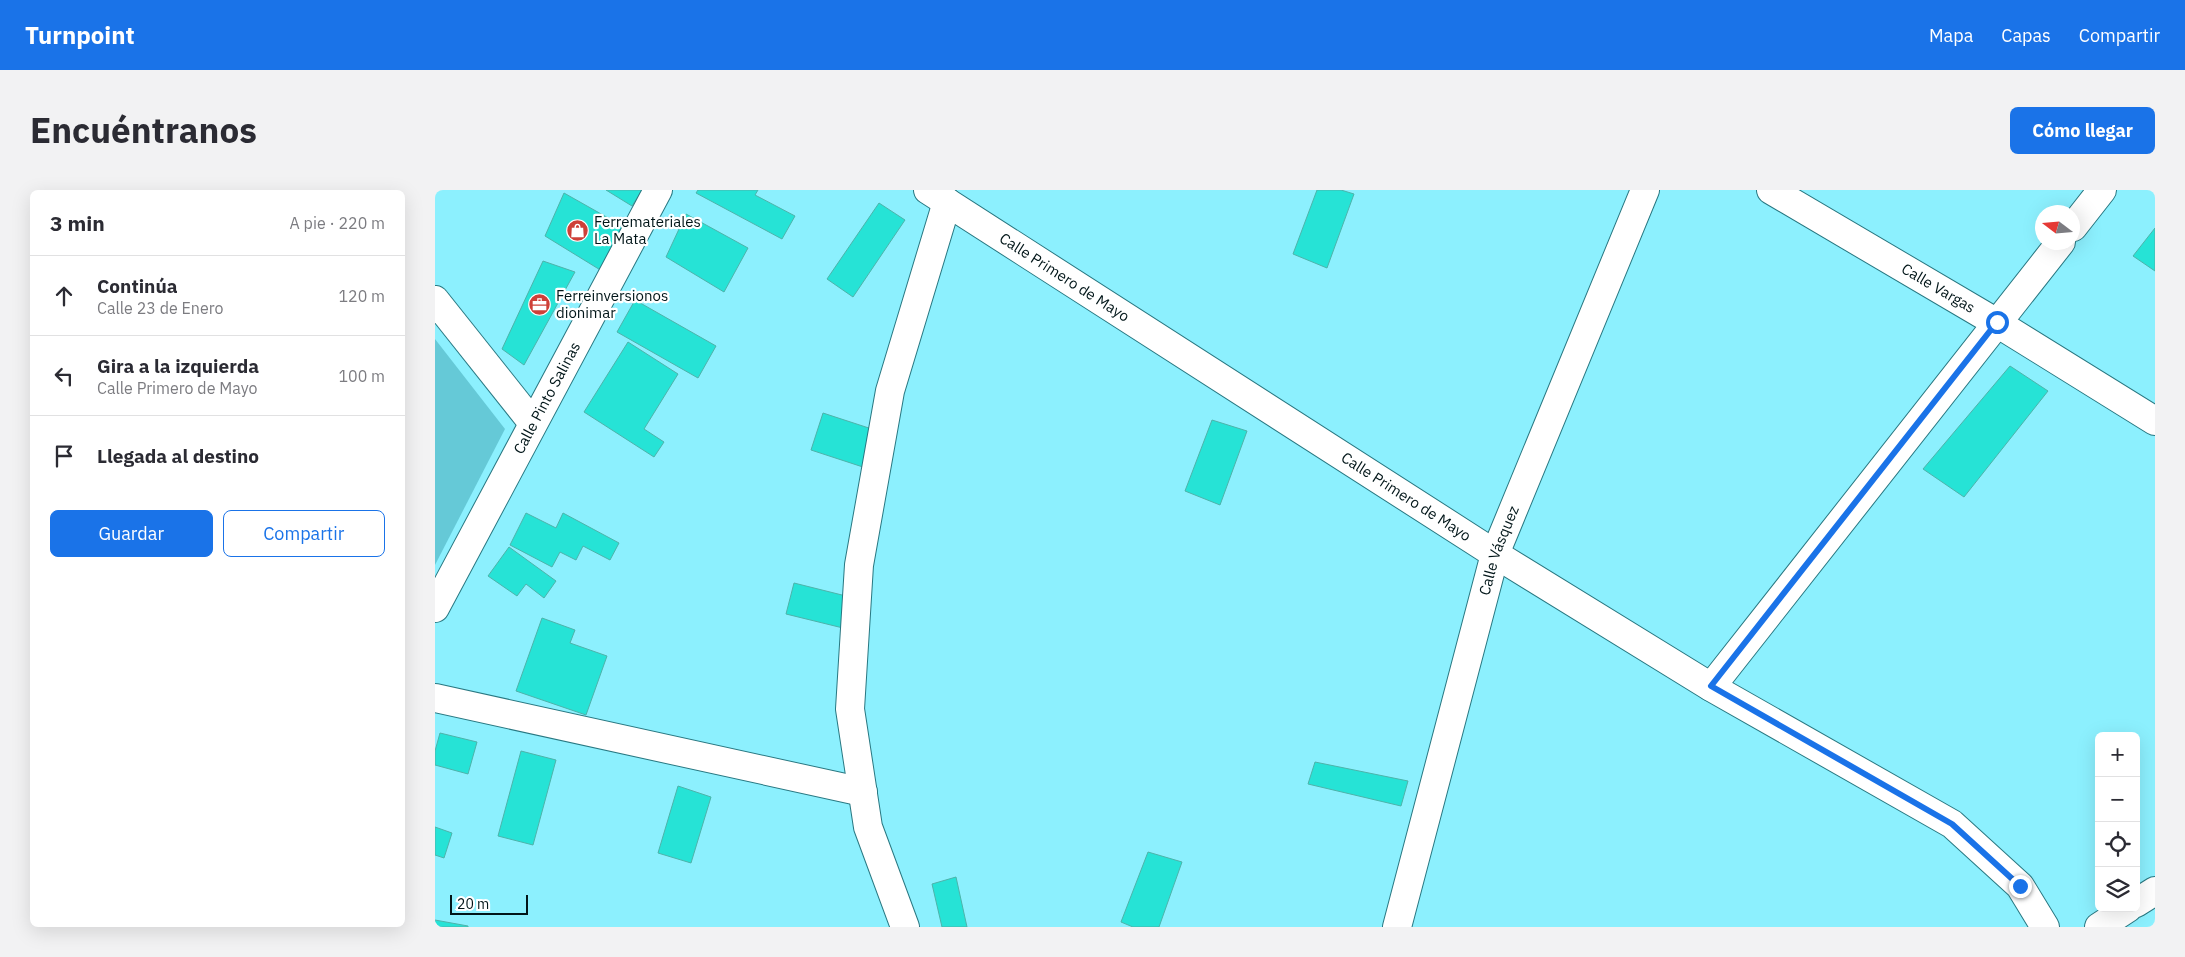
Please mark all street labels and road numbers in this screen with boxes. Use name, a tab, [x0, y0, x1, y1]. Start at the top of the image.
street label: Calle Primero de Mayo	[996, 228, 1133, 326]
street label: Calle Vargas	[1898, 259, 1979, 317]
street label: Calle Pinto Salinas	[509, 338, 584, 457]
street label: Calle Primero de Mayo	[1338, 448, 1475, 545]
street label: Calle Vásquez	[1475, 503, 1523, 597]

